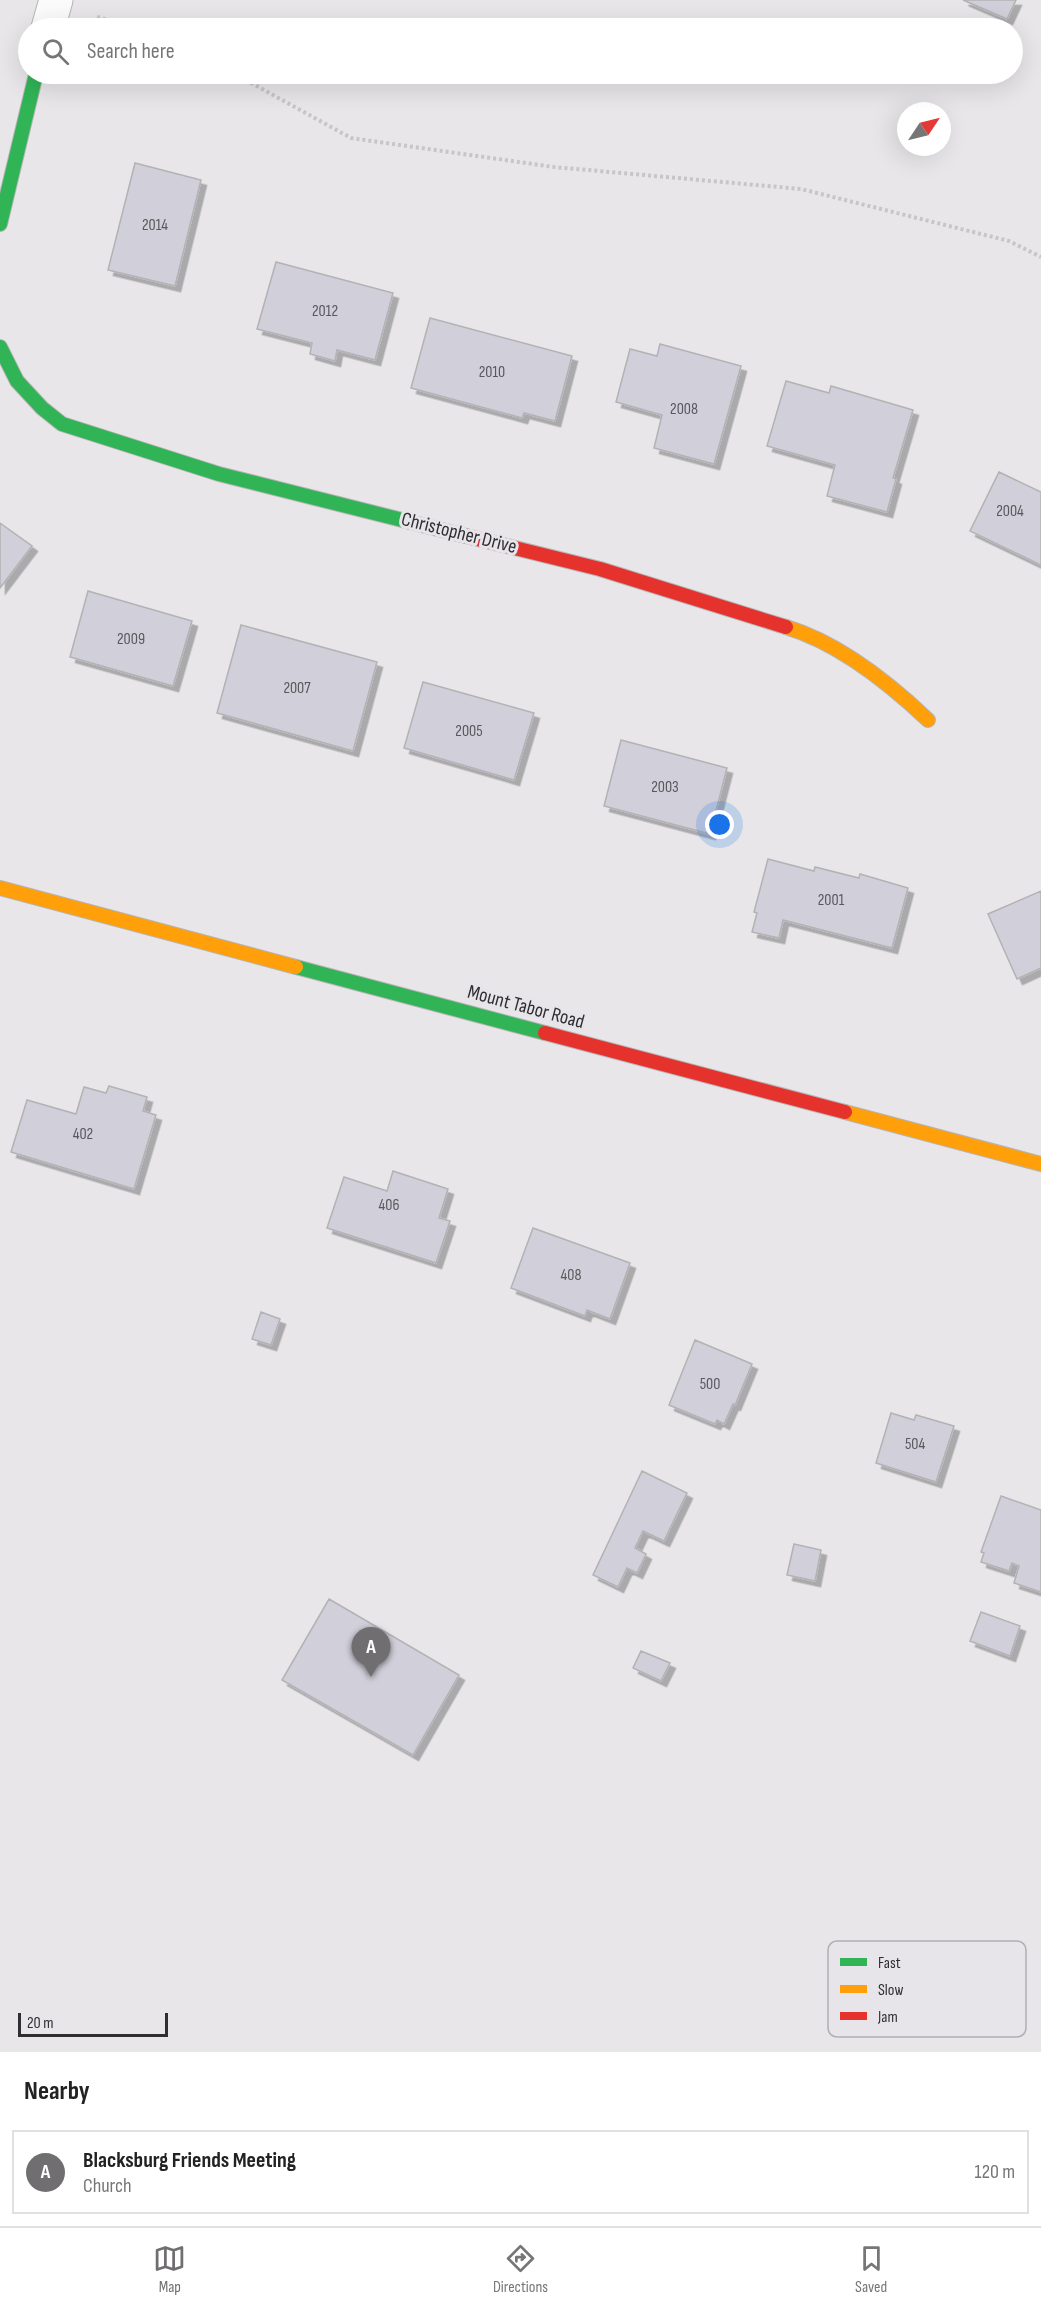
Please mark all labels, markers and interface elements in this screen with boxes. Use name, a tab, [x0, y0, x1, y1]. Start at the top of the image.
search box	[18, 18, 1023, 84]
icon: search	[39, 35, 72, 68]
text: Search here	[87, 38, 174, 65]
north arrow	[897, 102, 951, 156]
house number: 2014	[142, 216, 168, 235]
house number: 2012	[312, 302, 338, 321]
house number: 2010	[479, 363, 505, 382]
house number: 2008	[670, 400, 698, 419]
house number: 2004	[996, 502, 1024, 521]
street label: Christopher Drive	[399, 507, 519, 559]
house number: 2009	[117, 630, 145, 649]
house number: 2007	[283, 679, 311, 698]
house number: 2005	[455, 722, 483, 741]
house number: 2003	[651, 778, 679, 797]
your location	[705, 810, 734, 839]
house number: 2001	[818, 891, 845, 910]
street label: Mount Tabor Road	[465, 980, 587, 1034]
house number: 402	[73, 1125, 93, 1144]
house number: 406	[379, 1196, 399, 1215]
house number: 408	[561, 1266, 581, 1285]
house number: 500	[700, 1375, 720, 1394]
house number: 504	[905, 1435, 925, 1454]
pin: A	[352, 1628, 391, 1677]
legend	[828, 1941, 1026, 2037]
text: Fast	[878, 1954, 901, 1973]
text: Slow	[878, 1981, 903, 2000]
text: Jam	[877, 2008, 898, 2027]
scale bar	[18, 2010, 168, 2038]
text: 20 m	[27, 2014, 54, 2033]
text: Nearby	[24, 2076, 90, 2107]
text: Blacksburg Friends Meeting	[83, 2147, 296, 2174]
text: A	[41, 2160, 50, 2184]
text: 120 m	[975, 2160, 1015, 2184]
text: Church	[83, 2174, 132, 2198]
tab: Map	[153, 2242, 186, 2297]
tab: Directions	[493, 2242, 548, 2297]
tab: Saved	[855, 2242, 888, 2297]

